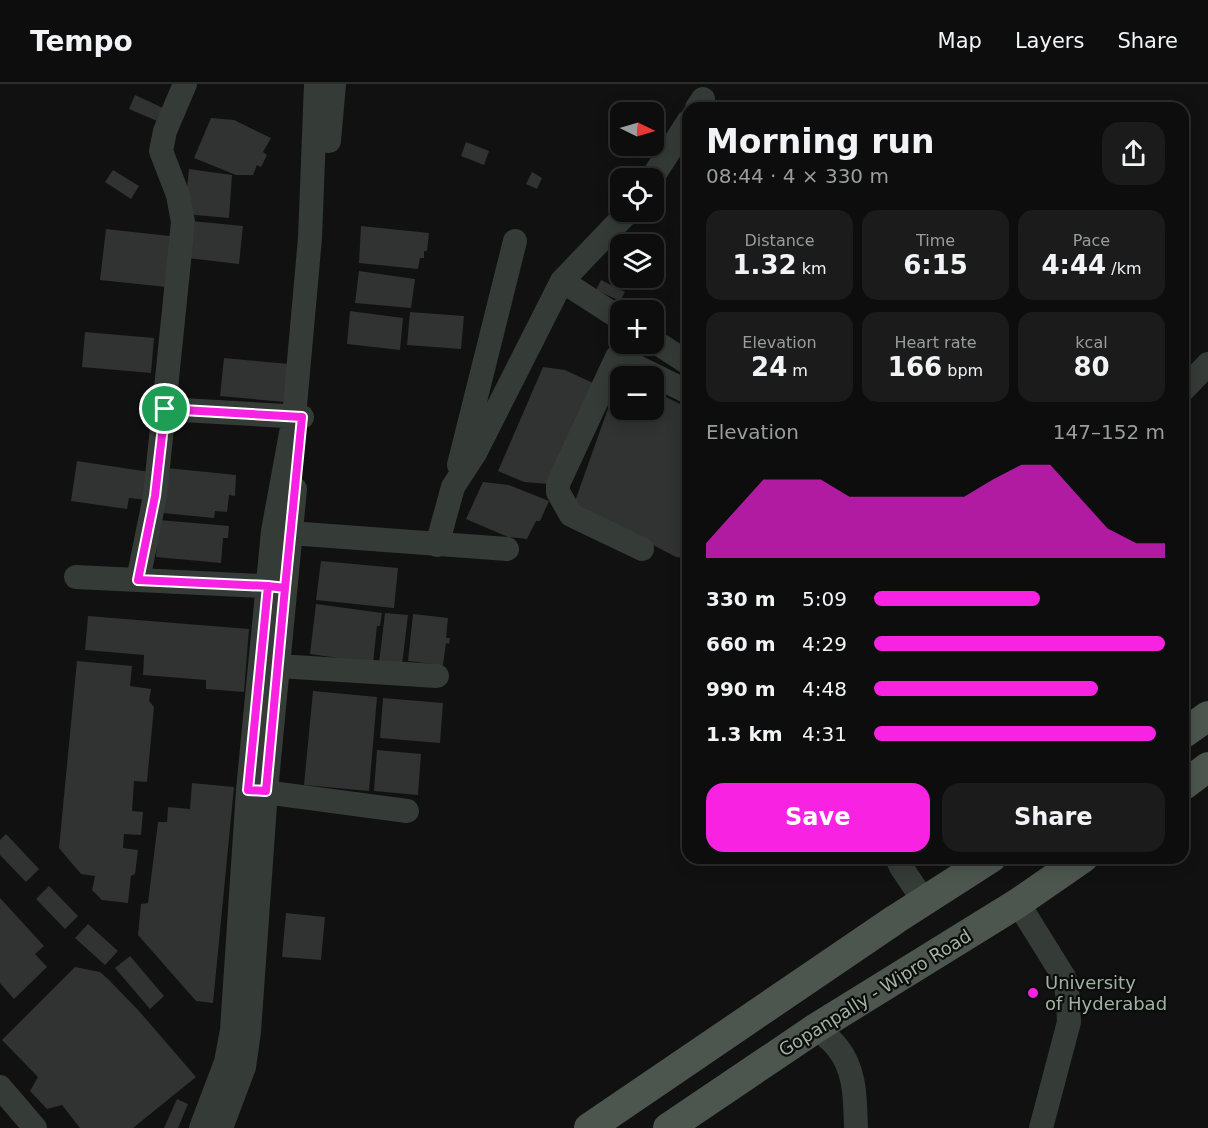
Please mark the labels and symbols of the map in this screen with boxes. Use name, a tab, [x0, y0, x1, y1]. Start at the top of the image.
north arrow	[610, 102, 664, 156]
pin	[139, 383, 190, 434]
street label: Gopanpally - Wipro Road	[775, 925, 975, 1060]
place label: University of Hyderabad	[1045, 972, 1167, 1014]
marker: University of Hyderabad	[1026, 986, 1040, 1000]

